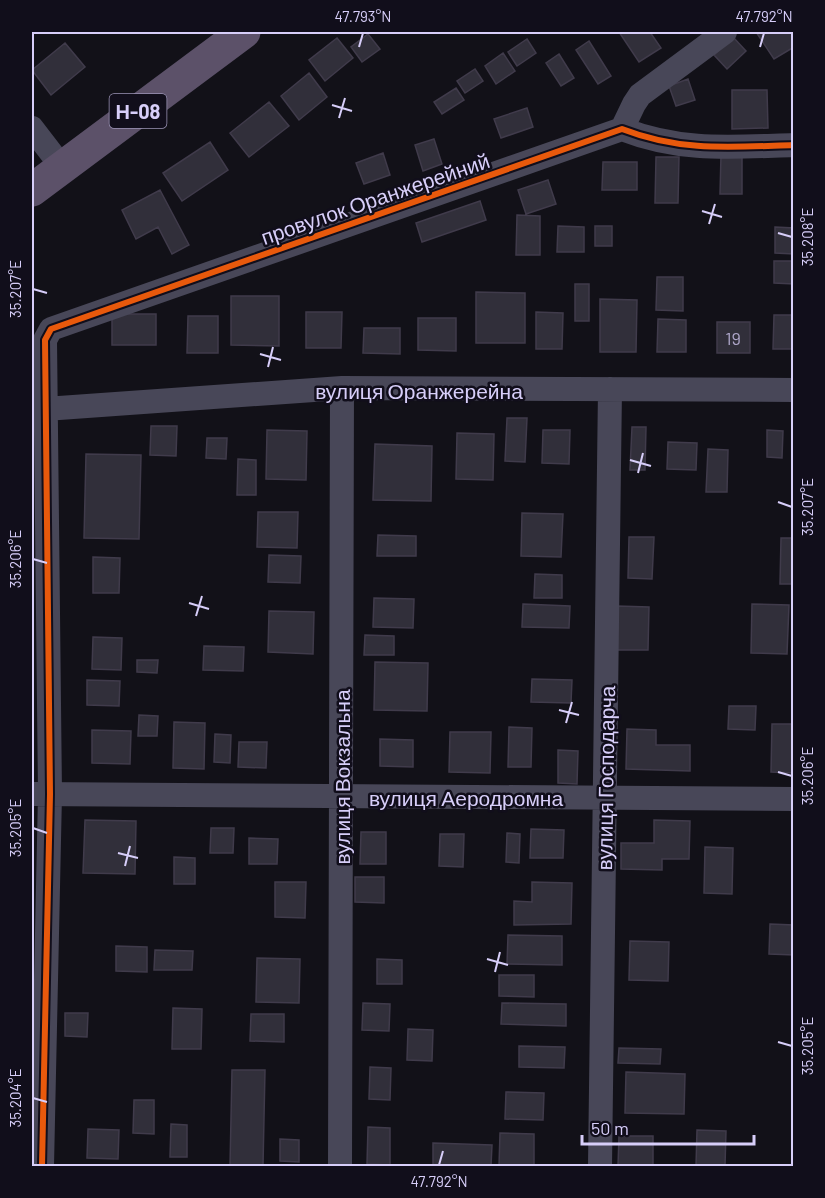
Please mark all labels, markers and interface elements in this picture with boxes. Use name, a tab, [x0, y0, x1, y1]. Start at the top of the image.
text: 47.793°N	[335, 7, 391, 25]
text: 47.792°N	[735, 7, 793, 25]
road number: Н-08	[110, 94, 166, 128]
street label: провулок Оранжерейний	[257, 147, 493, 249]
text: 35.208°E	[798, 208, 816, 266]
text: 35.207°E	[6, 260, 24, 318]
house number: 19	[725, 327, 741, 349]
street label: вулиця Оранжерейна	[315, 378, 523, 403]
text: 35.207°E	[798, 478, 816, 536]
text: 35.206°E	[6, 530, 24, 588]
street label: вулиця Господарча	[591, 685, 619, 871]
street label: вулиця Вокзальна	[329, 689, 354, 865]
text: 35.206°E	[798, 747, 816, 805]
street label: вулиця Аеродромна	[369, 785, 563, 810]
text: 35.205°E	[6, 799, 24, 857]
text: 35.205°E	[798, 1017, 816, 1075]
text: 35.204°E	[6, 1068, 24, 1128]
scale bar	[582, 1108, 754, 1146]
text: 50 m	[591, 1117, 629, 1139]
text: 47.792°N	[410, 1172, 468, 1190]

